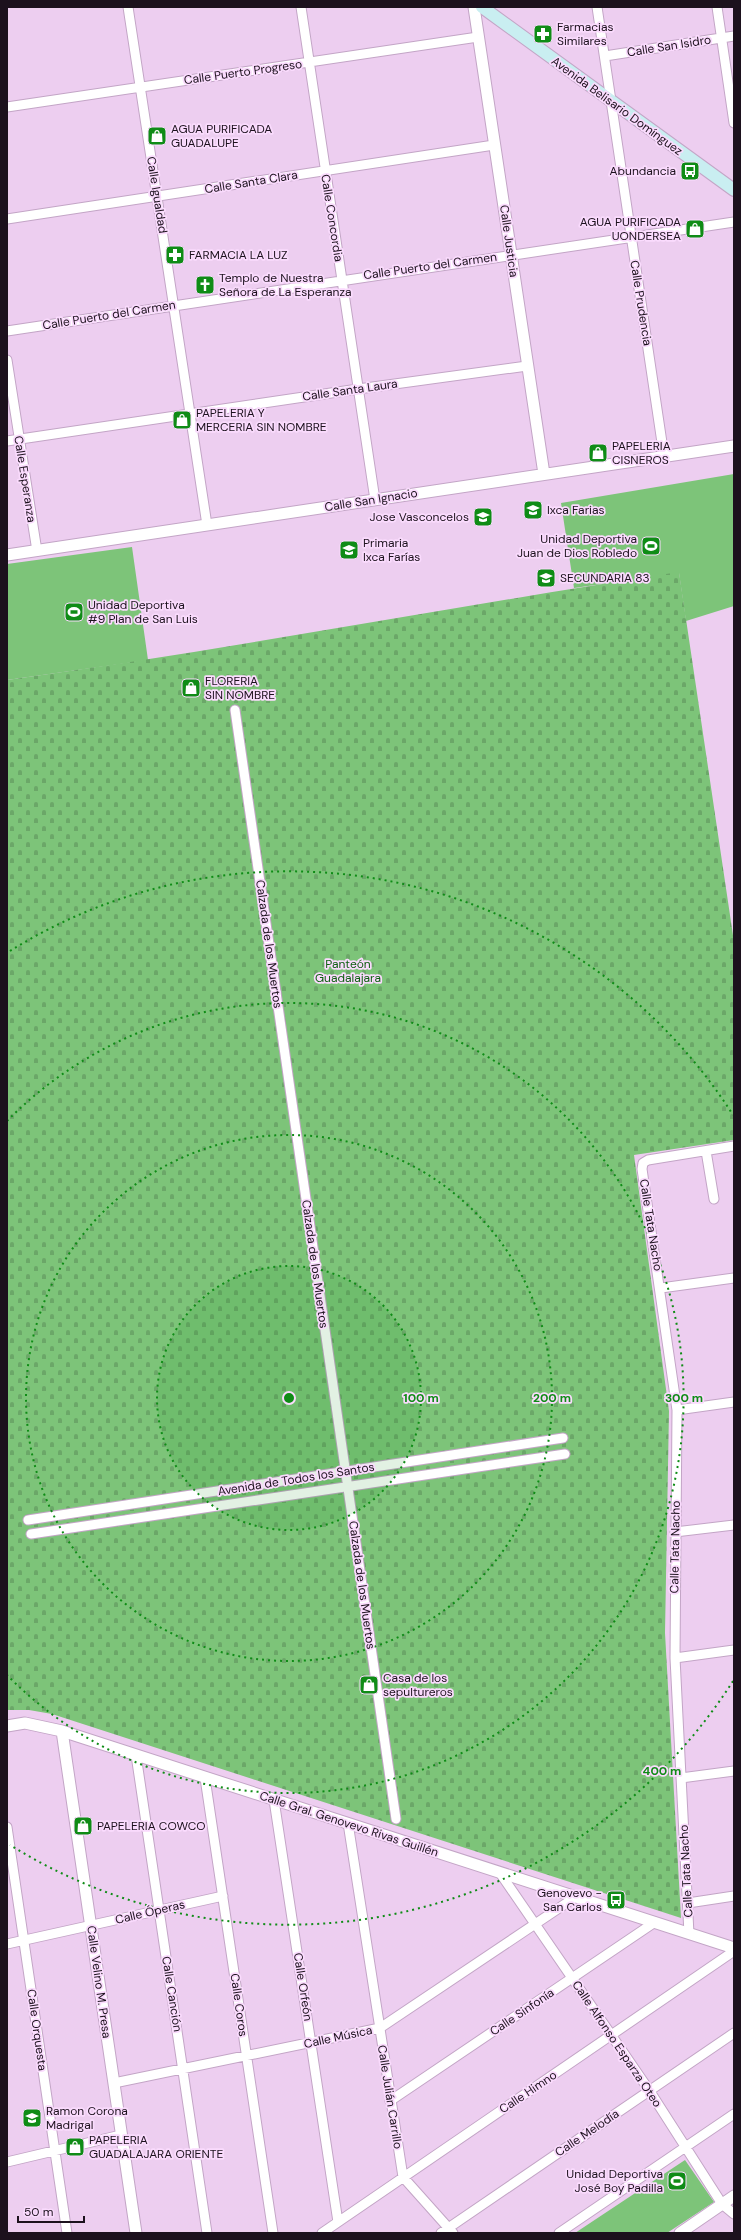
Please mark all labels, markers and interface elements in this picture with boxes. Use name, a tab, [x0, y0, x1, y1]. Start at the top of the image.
place label: Farmacias Similares	[557, 19, 614, 49]
pharmacy icon: Farmacias Similares	[532, 23, 554, 45]
street label: Calle San Isidro	[626, 31, 712, 61]
street label: Avenida Belisario Domínguez	[548, 53, 686, 159]
street label: Calle Puerto Progreso	[183, 56, 303, 88]
place label: AGUA PURIFICADA GUADALUPE	[171, 121, 272, 151]
shop icon: AGUA PURIFICADA GUADALUPE	[146, 125, 168, 147]
street label: Calle Igualdad	[143, 155, 171, 235]
bus stop icon: Abundancia	[679, 160, 701, 182]
place label: Abundancia	[610, 163, 676, 179]
street label: Calle Santa Clara	[203, 167, 299, 197]
street label: Calle Concordia	[317, 173, 347, 263]
street label: Calle Justicia	[496, 204, 522, 278]
place label: AGUA PURIFICADA UONDERSEA	[580, 214, 681, 244]
shop icon: AGUA PURIFICADA UONDERSEA	[684, 218, 706, 240]
pharmacy icon: FARMACIA LA LUZ	[164, 244, 186, 266]
place label: FARMACIA LA LUZ	[189, 247, 288, 263]
street label: Calle Puerto del Carmen	[362, 249, 498, 283]
street label: Calle Prudencia	[626, 259, 656, 347]
place label: Templo de Nuestra Señora de La Esperanza	[219, 270, 352, 300]
church icon: Templo de Nuestra Señora de La Esperanza	[194, 274, 216, 296]
street label: Calle Puerto del Carmen	[41, 297, 177, 333]
street label: Calle Santa Laura	[301, 375, 399, 405]
place label: PAPELERIA Y MERCERIA SIN NOMBRE	[196, 405, 327, 435]
shop icon: PAPELERIA Y MERCERIA SIN NOMBRE	[171, 409, 193, 431]
street label: Calle Esperanza	[10, 435, 40, 523]
place label: PAPELERIA CISNEROS	[612, 438, 671, 468]
shop icon: PAPELERIA CISNEROS	[587, 442, 609, 464]
street label: Calle San Ignacio	[323, 485, 419, 515]
school or university icon: Ixca Farias	[522, 499, 544, 521]
place label: Ixca Farias	[547, 502, 605, 518]
school or university icon: Jose Vasconcelos	[472, 506, 494, 528]
place label: Jose Vasconcelos	[370, 509, 469, 525]
place label: Unidad Deportiva Juan de Dios Robledo	[517, 531, 637, 561]
place label: Primaria Ixca Farías	[363, 535, 420, 565]
sports icon: Unidad Deportiva Juan de Dios Robledo	[640, 535, 662, 557]
school or university icon: Primaria Ixca Farías	[338, 539, 360, 561]
school or university icon: SECUNDARIA 83	[535, 567, 557, 589]
place label: SECUNDARIA 83	[560, 570, 650, 586]
place label: Unidad Deportiva #9 Plan de San Luis	[88, 597, 198, 627]
sports icon: Unidad Deportiva #9 Plan de San Luis	[63, 601, 85, 623]
place label: FLORERIA SIN NOMBRE	[205, 673, 275, 703]
shop icon: FLORERIA SIN NOMBRE	[180, 677, 202, 699]
street label: Calzada de los Muertos	[252, 879, 286, 1009]
park label: Panteón Guadalajara	[315, 956, 381, 986]
street label: Calle Tata Nacho	[636, 1178, 666, 1272]
street label: Calzada de los Muertos	[298, 1199, 332, 1329]
text: 100 m	[403, 1390, 439, 1406]
text: 200 m	[533, 1390, 571, 1406]
text: 300 m	[665, 1390, 703, 1406]
centre of rings	[282, 1391, 296, 1405]
street label: Avenida de Todos los Santos	[217, 1459, 375, 1499]
street label: Calle Tata Nacho	[666, 1500, 684, 1594]
street label: Calzada de los Muertos	[345, 1520, 379, 1650]
place label: Casa de los sepultureros	[383, 1670, 453, 1700]
shop icon: Casa de los sepultureros	[358, 1674, 380, 1696]
text: 400 m	[643, 1763, 681, 1779]
street label: Calle Gral. Genovevo Rivas Guillén	[258, 1787, 441, 1861]
shop icon: PAPELERIA COWCO	[72, 1815, 94, 1837]
place label: PAPELERIA COWCO	[97, 1818, 206, 1834]
street label: Calle Tata Nacho	[676, 1824, 696, 1918]
place label: Genovevo - San Carlos	[537, 1885, 602, 1915]
bus stop icon: Genovevo - San Carlos	[605, 1889, 627, 1911]
street label: Calle Óperas	[114, 1896, 186, 1928]
street label: Calle Velino M. Presa	[83, 1925, 115, 2039]
street label: Calle Orfeón	[290, 1952, 316, 2022]
street label: Calle Canción	[158, 1955, 186, 2033]
street label: Calle Coros	[227, 1972, 251, 2038]
street label: Calle Alfonso Esparza Oteo	[569, 1978, 665, 2110]
street label: Calle Sinfonía	[487, 1985, 557, 2039]
street label: Calle Orquesta	[23, 1988, 51, 2072]
street label: Calle Música	[302, 2022, 374, 2052]
street label: Calle Julián Carrillo	[374, 2044, 406, 2150]
street label: Calle Himno	[496, 2067, 560, 2117]
place label: Ramon Corona Madrigal	[46, 2103, 128, 2133]
street label: Calle Melodía	[552, 2106, 622, 2160]
school or university icon: Ramon Corona Madrigal	[21, 2107, 43, 2129]
place label: PAPELERIA GUADALAJARA ORIENTE	[89, 2132, 223, 2162]
shop icon: PAPELERIA GUADALAJARA ORIENTE	[64, 2136, 86, 2158]
place label: Unidad Deportiva José Boy Padilla	[566, 2166, 663, 2196]
sports icon: Unidad Deportiva José Boy Padilla	[666, 2170, 688, 2192]
scale bar	[18, 2198, 84, 2224]
text: 50 m	[24, 2204, 53, 2220]

